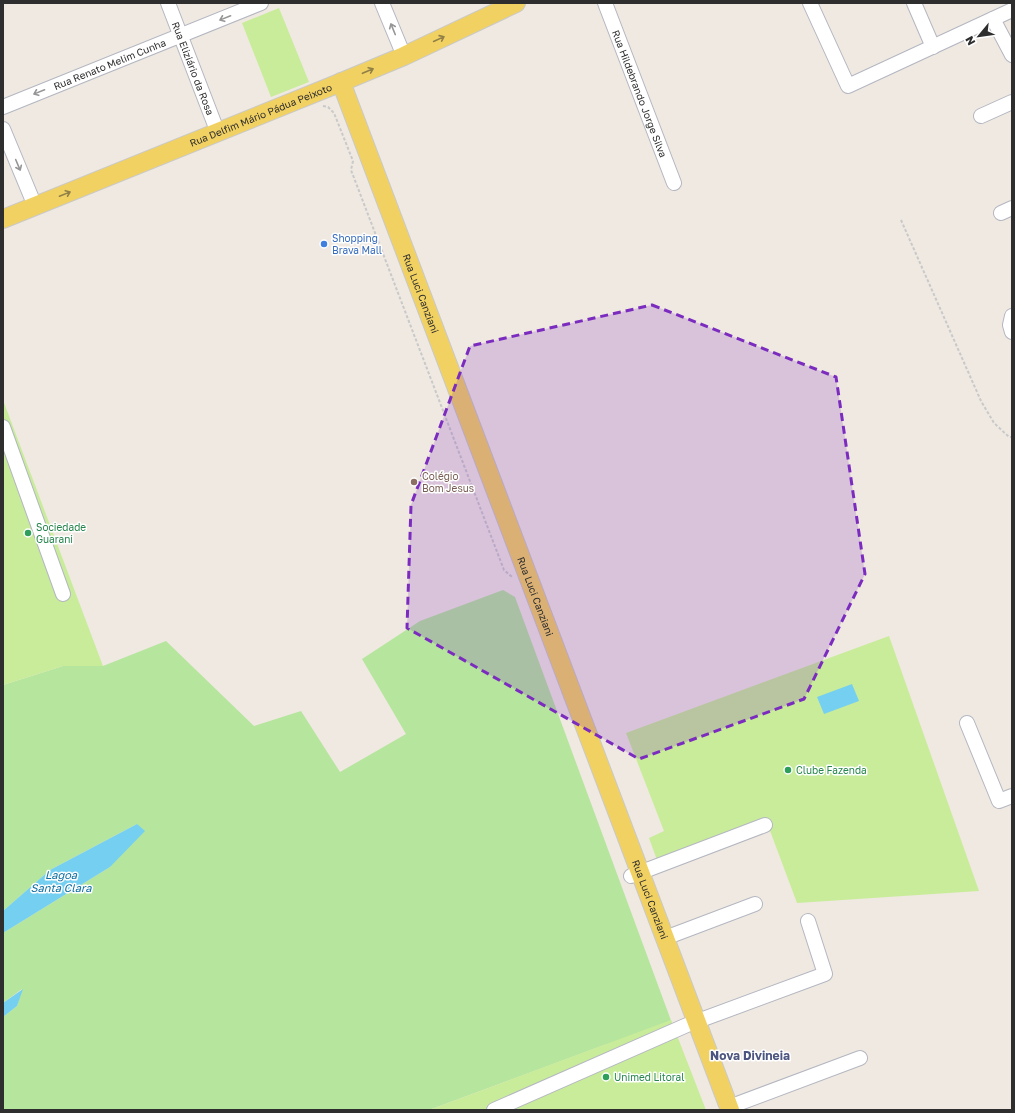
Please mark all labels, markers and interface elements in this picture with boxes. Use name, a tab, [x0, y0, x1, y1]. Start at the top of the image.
one-way arrow	[219, 14, 231, 22]
north arrow	[959, 16, 999, 56]
street label: Rua Eliziário da Rosa	[170, 20, 217, 117]
one-way arrow	[389, 24, 396, 36]
street label: Rua Hildebrando Jorge Silva	[610, 28, 670, 159]
text: N	[962, 34, 978, 48]
one-way arrow	[433, 35, 445, 42]
street label: Rua Renato Melim Cunha	[52, 36, 168, 92]
one-way arrow	[361, 67, 373, 74]
street label: Rua Delfim Mário Pádua Peixoto	[188, 81, 334, 149]
one-way arrow	[34, 89, 46, 96]
one-way arrow	[15, 158, 22, 170]
one-way arrow	[59, 190, 71, 198]
place label: Shopping Brava Mall	[332, 232, 382, 256]
marker: Shopping Brava Mall	[319, 239, 329, 249]
street label: Rua Luci Canziani	[401, 252, 441, 335]
place label: Colégio Bom Jesus	[422, 470, 474, 494]
marker: Colégio Bom Jesus	[409, 477, 419, 487]
place label: Sociedade Guarani	[36, 521, 86, 545]
marker: Sociedade Guarani	[23, 528, 33, 538]
street label: Rua Luci Canziani	[515, 555, 556, 638]
place label: Clube Fazenda	[796, 764, 867, 776]
marker: Clube Fazenda	[783, 765, 793, 775]
street label: Rua Luci Canziani	[630, 858, 671, 941]
water label: Lagoa Santa Clara	[31, 868, 92, 894]
district label: Nova Divineia	[710, 1048, 790, 1063]
place label: Unimed Litoral	[614, 1071, 684, 1083]
marker: Unimed Litoral	[601, 1072, 611, 1082]

